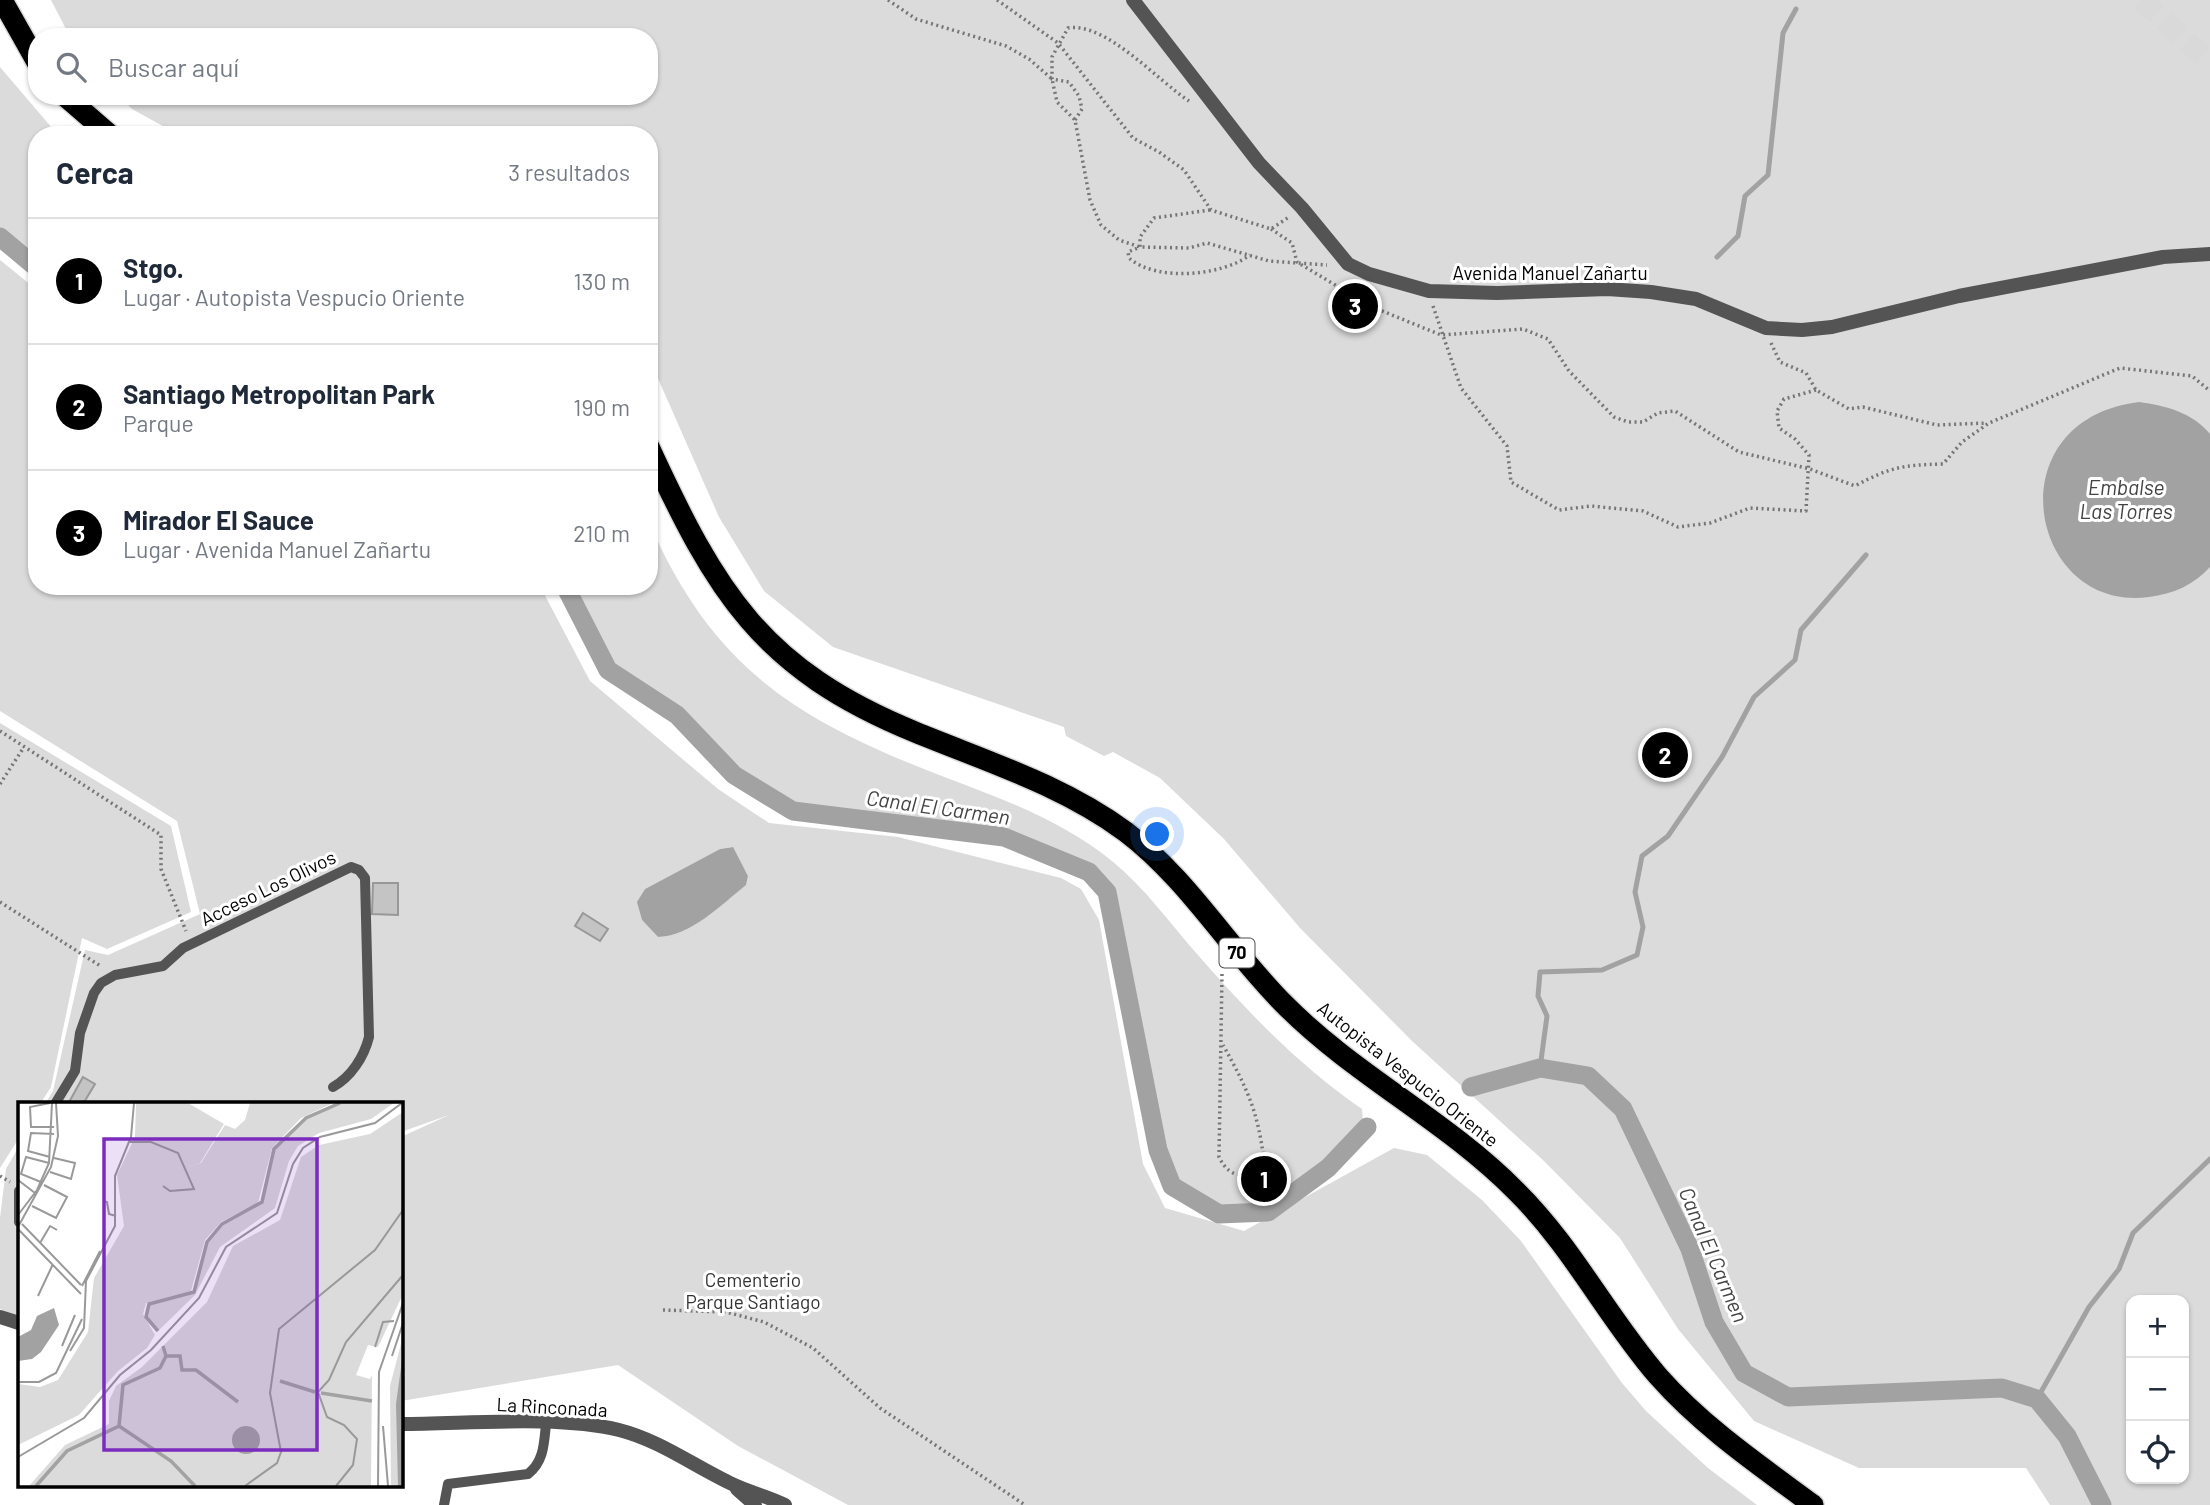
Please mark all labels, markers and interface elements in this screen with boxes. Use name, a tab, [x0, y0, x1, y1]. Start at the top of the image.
search box	[28, 28, 658, 105]
icon: search	[52, 48, 90, 86]
text: Buscar aquí	[108, 51, 239, 82]
text: Cerca	[56, 154, 134, 190]
text: 3 resultados	[508, 158, 630, 186]
text: Stgo.	[123, 252, 184, 283]
street label: Avenida Manuel Zañartu	[1452, 261, 1648, 284]
text: 1	[75, 267, 83, 295]
text: 130 m	[573, 267, 630, 295]
pin: 3	[1332, 280, 1378, 332]
text: Lugar · Autopista Vespucio Oriente	[123, 283, 465, 311]
text: Santiago Metropolitan Park	[123, 378, 435, 409]
text: 2	[73, 393, 85, 421]
text: 190 m	[573, 393, 630, 421]
text: Parque	[123, 409, 194, 437]
water label: Embalse Las Torres	[2080, 474, 2173, 523]
text: Mirador El Sauce	[123, 504, 314, 535]
text: 3	[73, 519, 85, 547]
text: 210 m	[573, 519, 630, 547]
text: Lugar · Avenida Manuel Zañartu	[123, 535, 431, 563]
pin: 2	[1642, 729, 1688, 781]
water label: Canal El Carmen	[865, 784, 1011, 829]
your location	[1140, 817, 1174, 851]
street label: Acceso Los Olivos	[196, 845, 339, 930]
road number: 70	[1220, 938, 1254, 968]
street label: Autopista Vespucio Oriente	[1313, 996, 1503, 1151]
inset map	[18, 1102, 402, 1488]
pin: 1	[1241, 1153, 1287, 1205]
water label: Canal El Carmen	[1675, 1183, 1754, 1326]
park label: Cementerio Parque Santiago	[685, 1268, 821, 1313]
map controls	[2126, 1295, 2189, 1484]
button: +	[2126, 1295, 2189, 1358]
button: −	[2126, 1358, 2189, 1421]
street label: La Rinconada	[496, 1392, 608, 1421]
button: locate	[2126, 1421, 2189, 1484]

